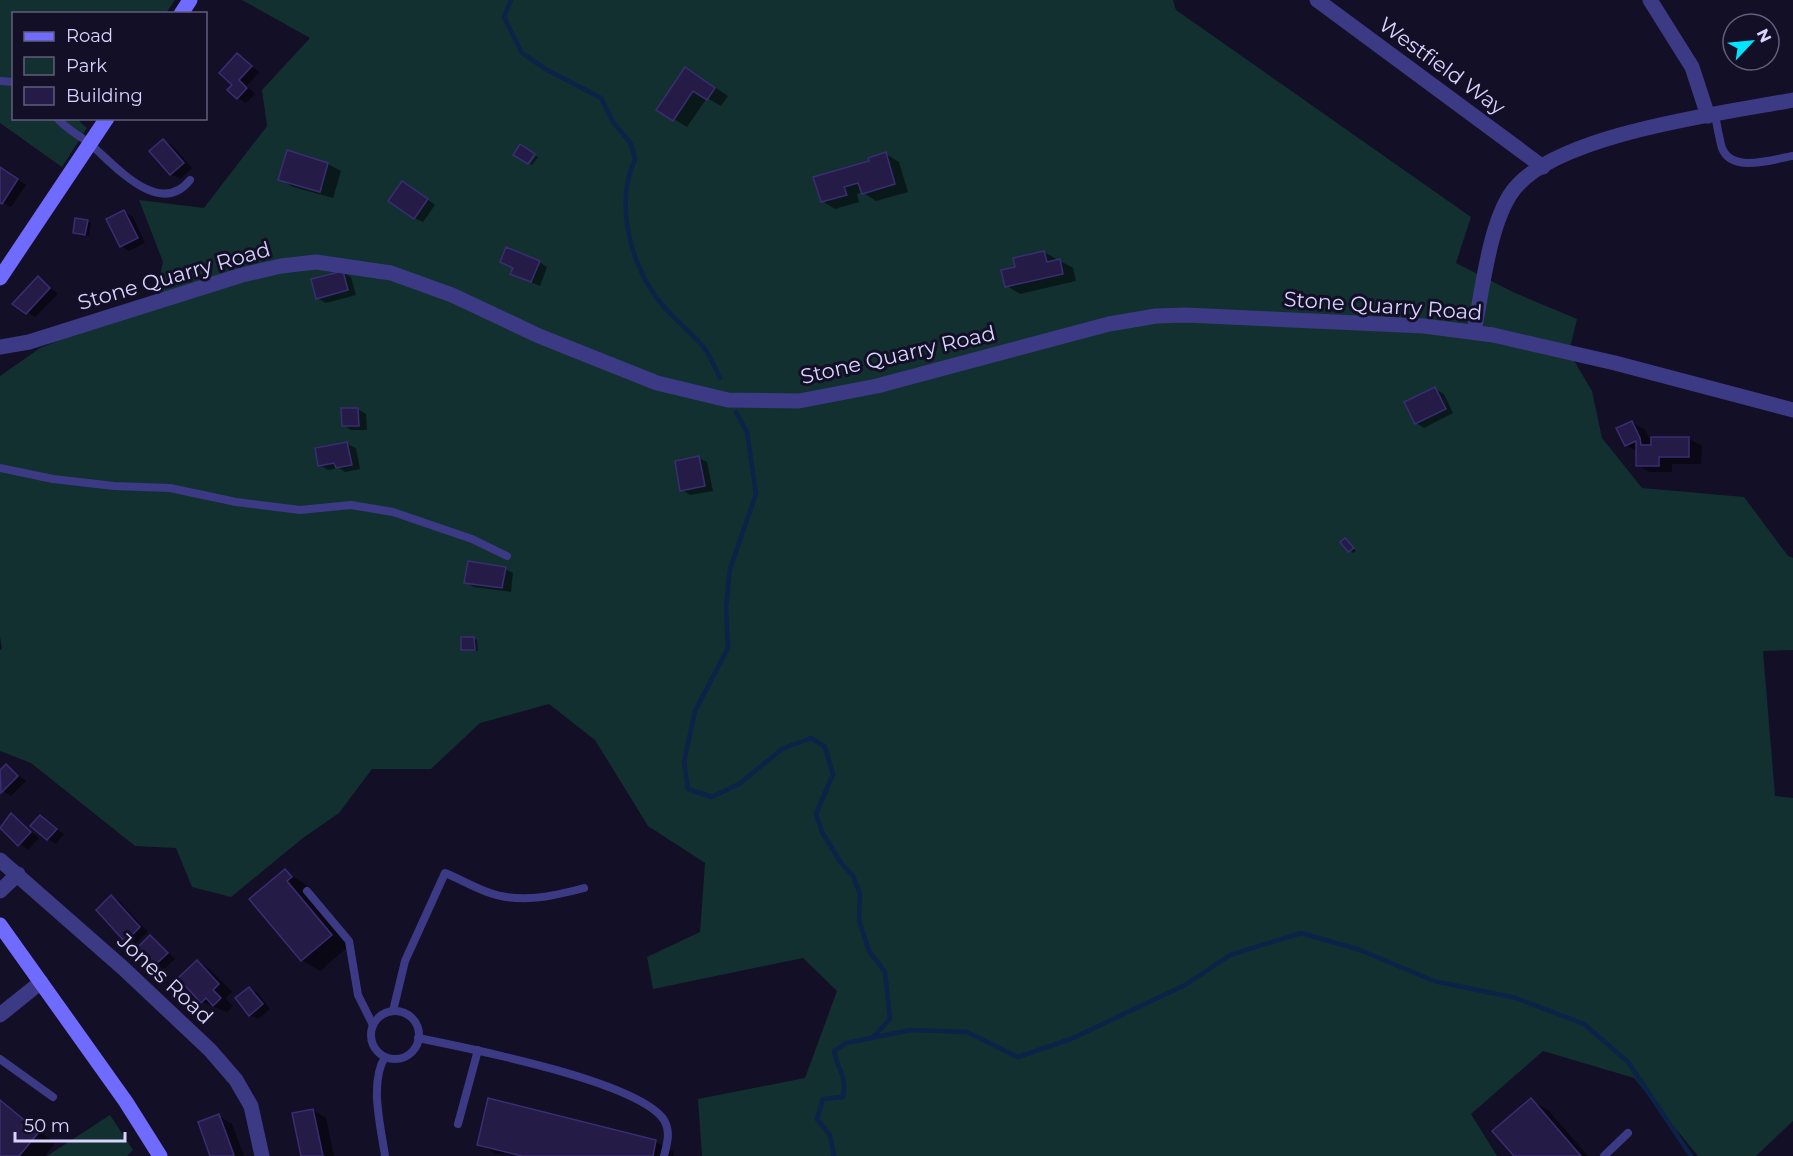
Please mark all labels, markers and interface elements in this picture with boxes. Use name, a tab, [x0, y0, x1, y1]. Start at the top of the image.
street label: Westfield Way	[1374, 11, 1511, 120]
legend	[12, 12, 207, 120]
north arrow	[1721, 12, 1781, 72]
text: Road	[66, 25, 113, 47]
text: N	[1753, 26, 1775, 46]
text: Park	[66, 55, 107, 77]
text: Building	[66, 85, 143, 107]
street label: Stone Quarry Road	[75, 236, 273, 315]
street label: Stone Quarry Road	[1283, 286, 1483, 325]
street label: Stone Quarry Road	[798, 320, 998, 389]
street label: Jones Road	[112, 927, 218, 1029]
scale bar	[15, 1105, 124, 1143]
text: 50 m	[24, 1115, 70, 1137]

